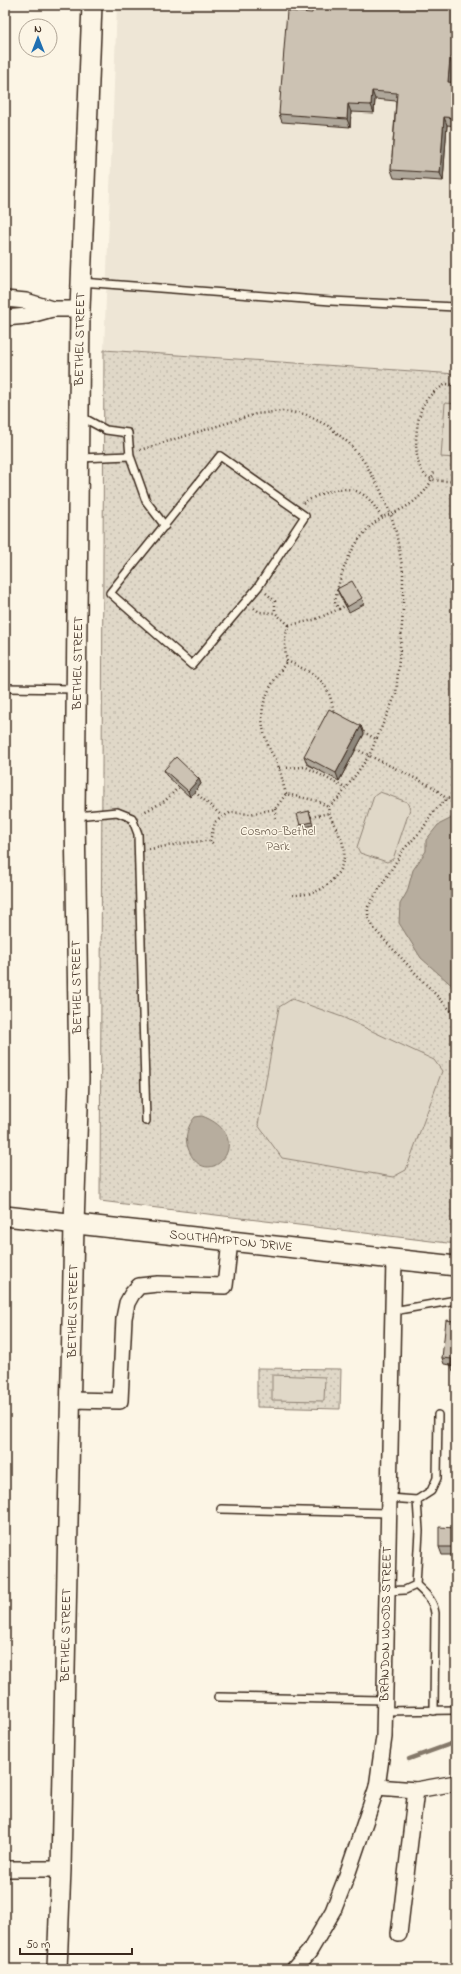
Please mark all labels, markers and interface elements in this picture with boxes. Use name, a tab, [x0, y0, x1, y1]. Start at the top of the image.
north arrow	[18, 18, 58, 58]
text: N	[34, 21, 42, 37]
street label: BETHEL STREET	[70, 291, 90, 387]
street label: BETHEL STREET	[68, 615, 88, 711]
park label: Cosmo-Bethel Park	[240, 822, 316, 856]
street label: BETHEL STREET	[67, 939, 87, 1035]
street label: SOUTHAMPTON DRIVE	[168, 1225, 294, 1257]
street label: BETHEL STREET	[63, 1263, 83, 1359]
street label: BRANDON WOODS STREET	[375, 1546, 397, 1703]
street label: BETHEL STREET	[56, 1587, 76, 1683]
scale bar	[20, 1930, 132, 1956]
text: 50 m	[26, 1936, 50, 1954]

